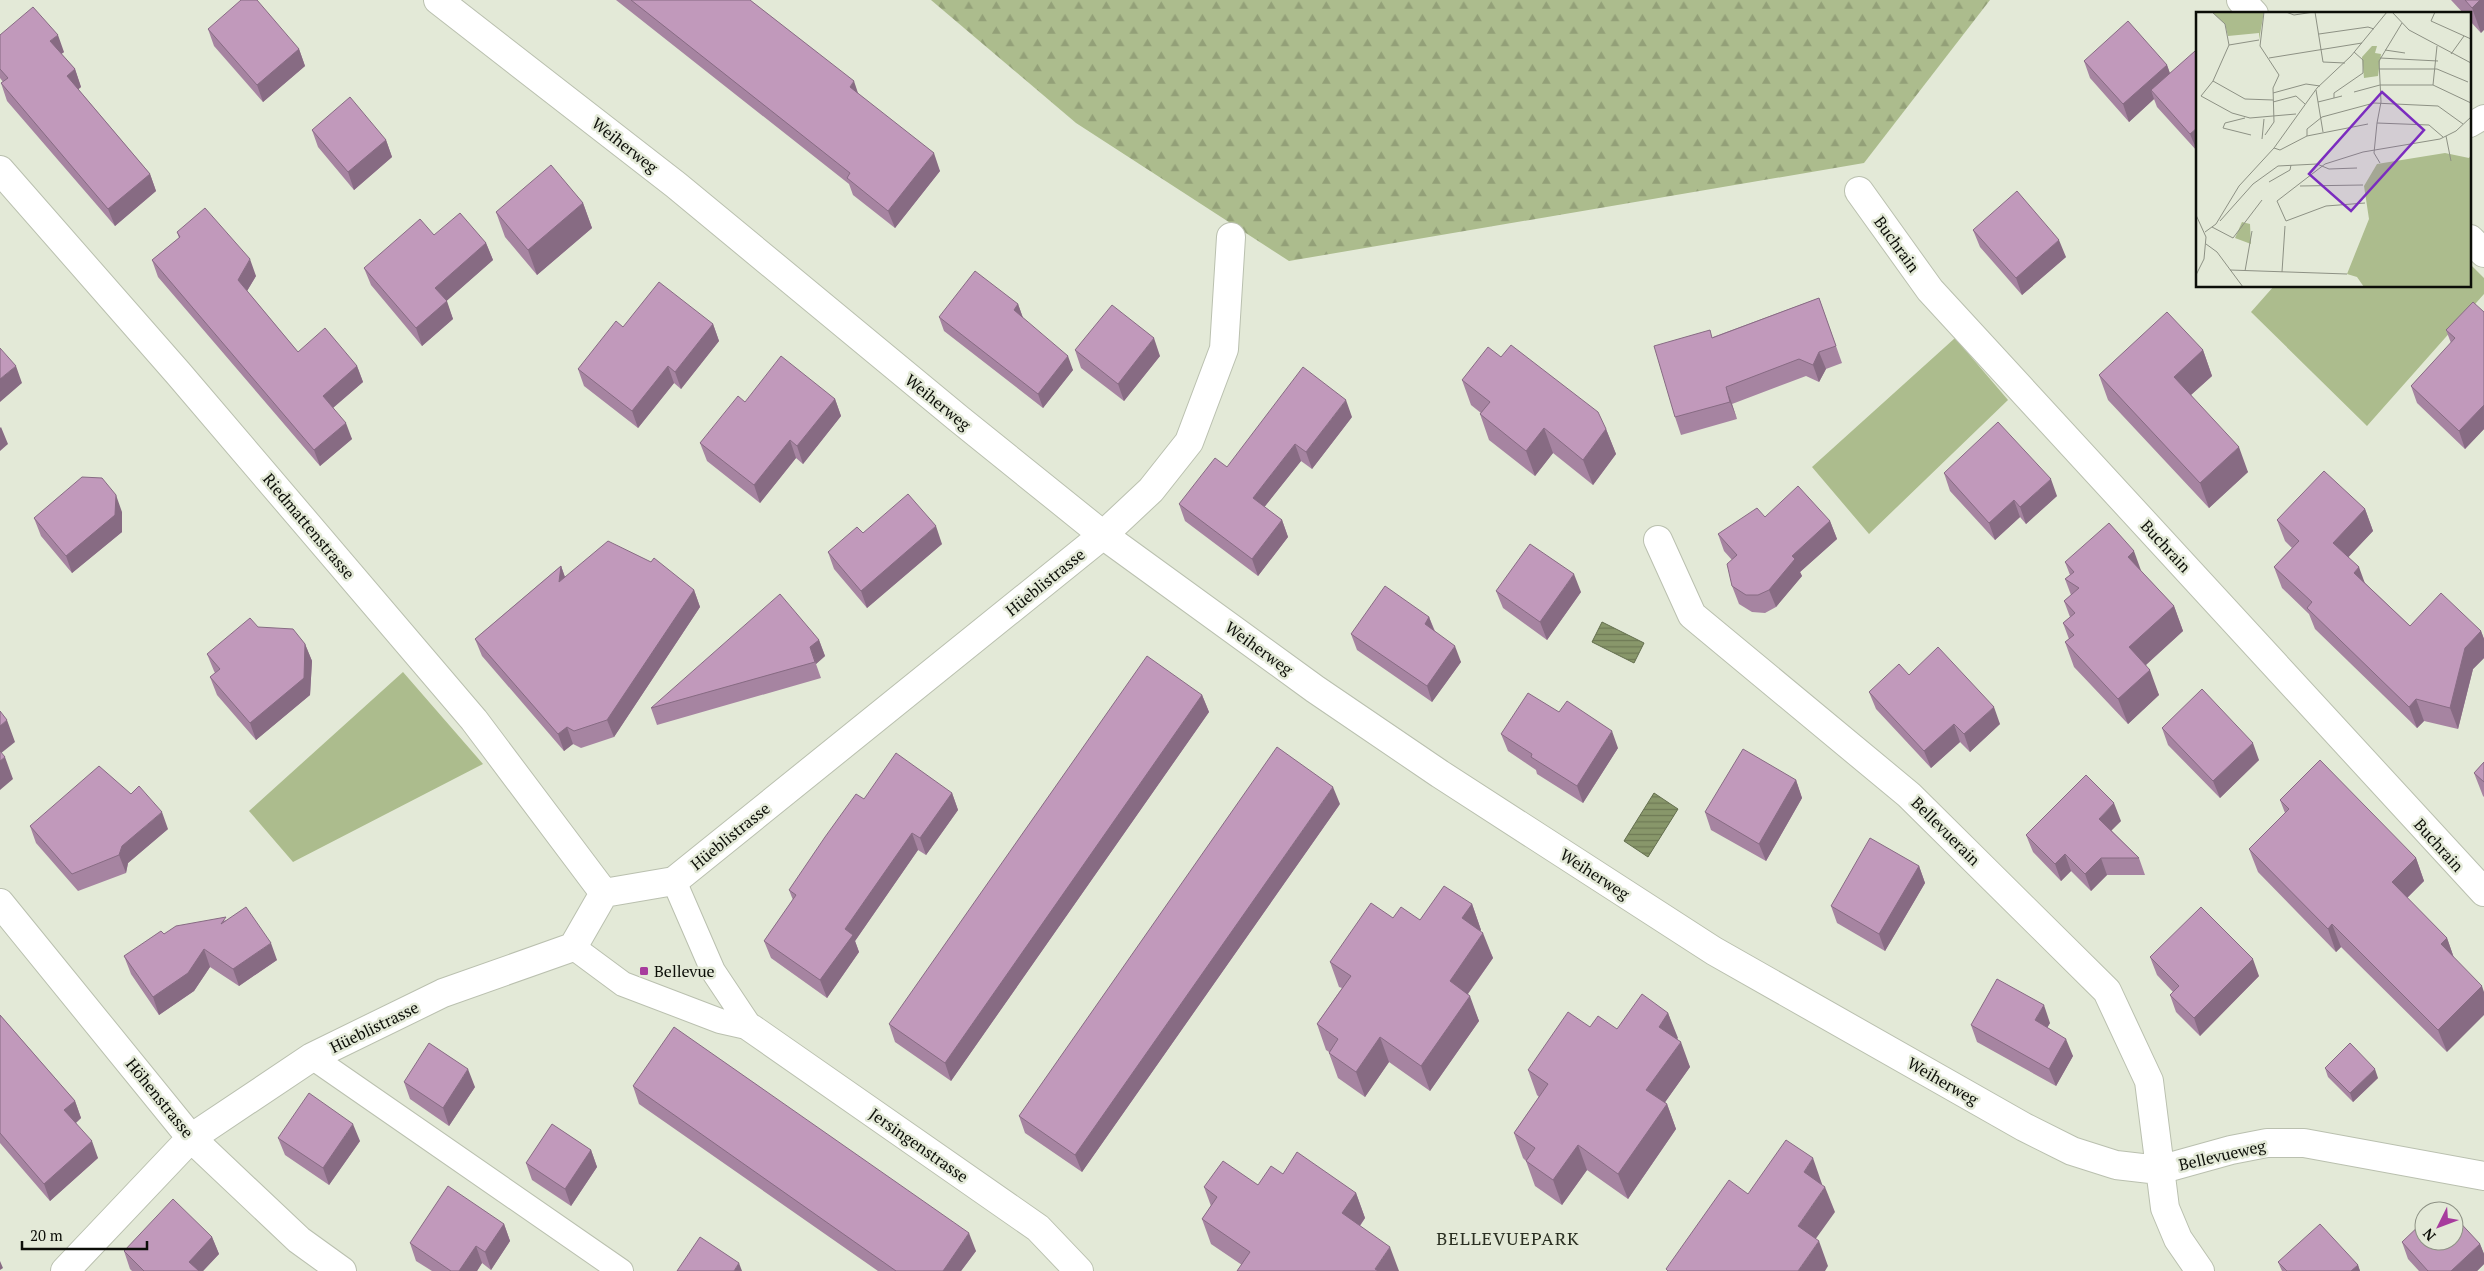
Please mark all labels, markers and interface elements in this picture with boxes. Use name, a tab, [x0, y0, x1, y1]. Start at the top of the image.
inset map	[2196, 12, 2472, 288]
street label: Weiherweg	[587, 112, 663, 178]
street label: Buchrain	[1869, 211, 1925, 277]
street label: Weiherweg	[901, 369, 976, 436]
street label: Riedmattenstrasse	[258, 468, 360, 584]
street label: Buchrain	[2136, 515, 2196, 577]
street label: Hüeblistrasse	[1001, 543, 1089, 621]
street label: Weiherweg	[1221, 616, 1298, 680]
street label: Bellevuerain	[1907, 792, 1986, 871]
street label: Hüeblistrasse	[686, 797, 774, 875]
street label: Buchrain	[2409, 814, 2469, 877]
street label: Weiherweg	[1556, 843, 1634, 905]
place label: Bellevue	[654, 960, 715, 982]
marker: Bellevue	[638, 965, 650, 977]
street label: Hüeblistrasse	[326, 996, 422, 1058]
street label: Weiherweg	[1904, 1052, 1983, 1110]
street label: Höhenstrasse	[121, 1054, 199, 1142]
street label: Jersingenstrasse	[865, 1103, 973, 1187]
street label: Bellevueweg	[2176, 1134, 2268, 1176]
north arrow	[2414, 1201, 2464, 1251]
scale bar	[22, 1218, 148, 1250]
text: N	[2418, 1224, 2440, 1245]
text: 20 m	[30, 1225, 63, 1245]
district label: BELLEVUEPARK	[1436, 1226, 1580, 1250]

